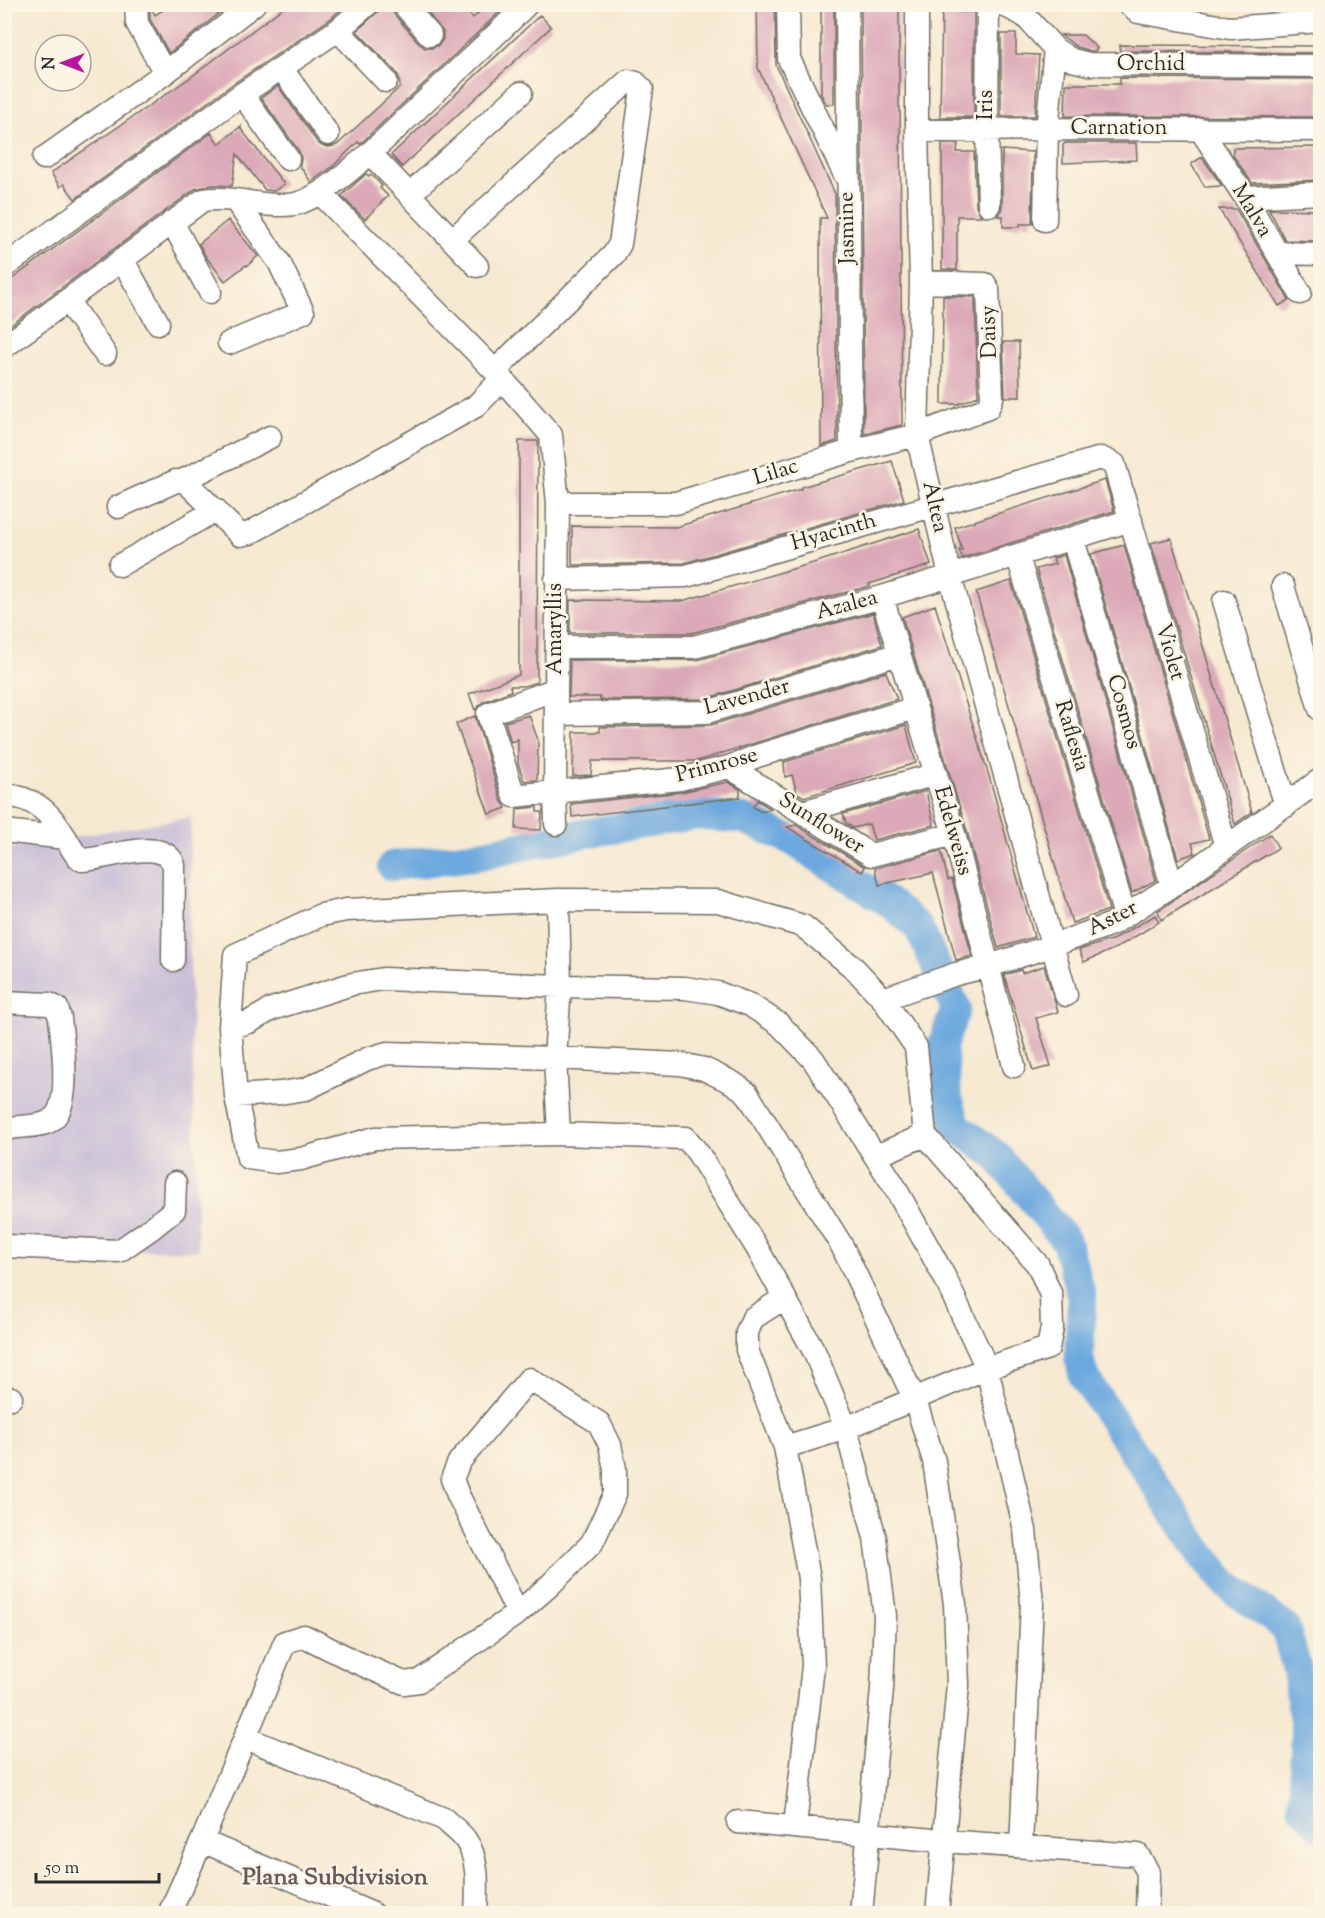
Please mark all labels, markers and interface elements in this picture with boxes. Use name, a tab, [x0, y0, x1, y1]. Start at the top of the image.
north arrow	[33, 33, 93, 93]
street label: Orchid	[1117, 49, 1185, 81]
text: N	[39, 56, 62, 69]
street label: Iris	[971, 90, 1003, 120]
street label: Carnation	[1070, 113, 1168, 145]
street label: Malva	[1222, 178, 1280, 244]
street label: Jasmine	[831, 191, 865, 266]
street label: Daisy	[973, 305, 1007, 359]
street label: Lilac	[750, 451, 802, 495]
street label: Altea	[913, 478, 955, 536]
street label: Hyacinth	[787, 506, 881, 560]
street label: Azalea	[813, 582, 881, 630]
street label: Amaryllis	[540, 583, 572, 675]
street label: Violet	[1146, 620, 1193, 685]
street label: Lavender	[700, 671, 794, 725]
street label: Cosmos	[1097, 671, 1149, 753]
street label: Raflesia	[1045, 696, 1097, 776]
street label: Primrose	[672, 740, 762, 792]
street label: Edelweiss	[924, 783, 980, 879]
street label: Sunflower	[772, 785, 870, 863]
street label: Aster	[1082, 893, 1144, 945]
scale bar	[36, 1846, 159, 1884]
text: 50 m	[44, 1856, 80, 1882]
district label: Plana Subdivision	[242, 1861, 429, 1895]

